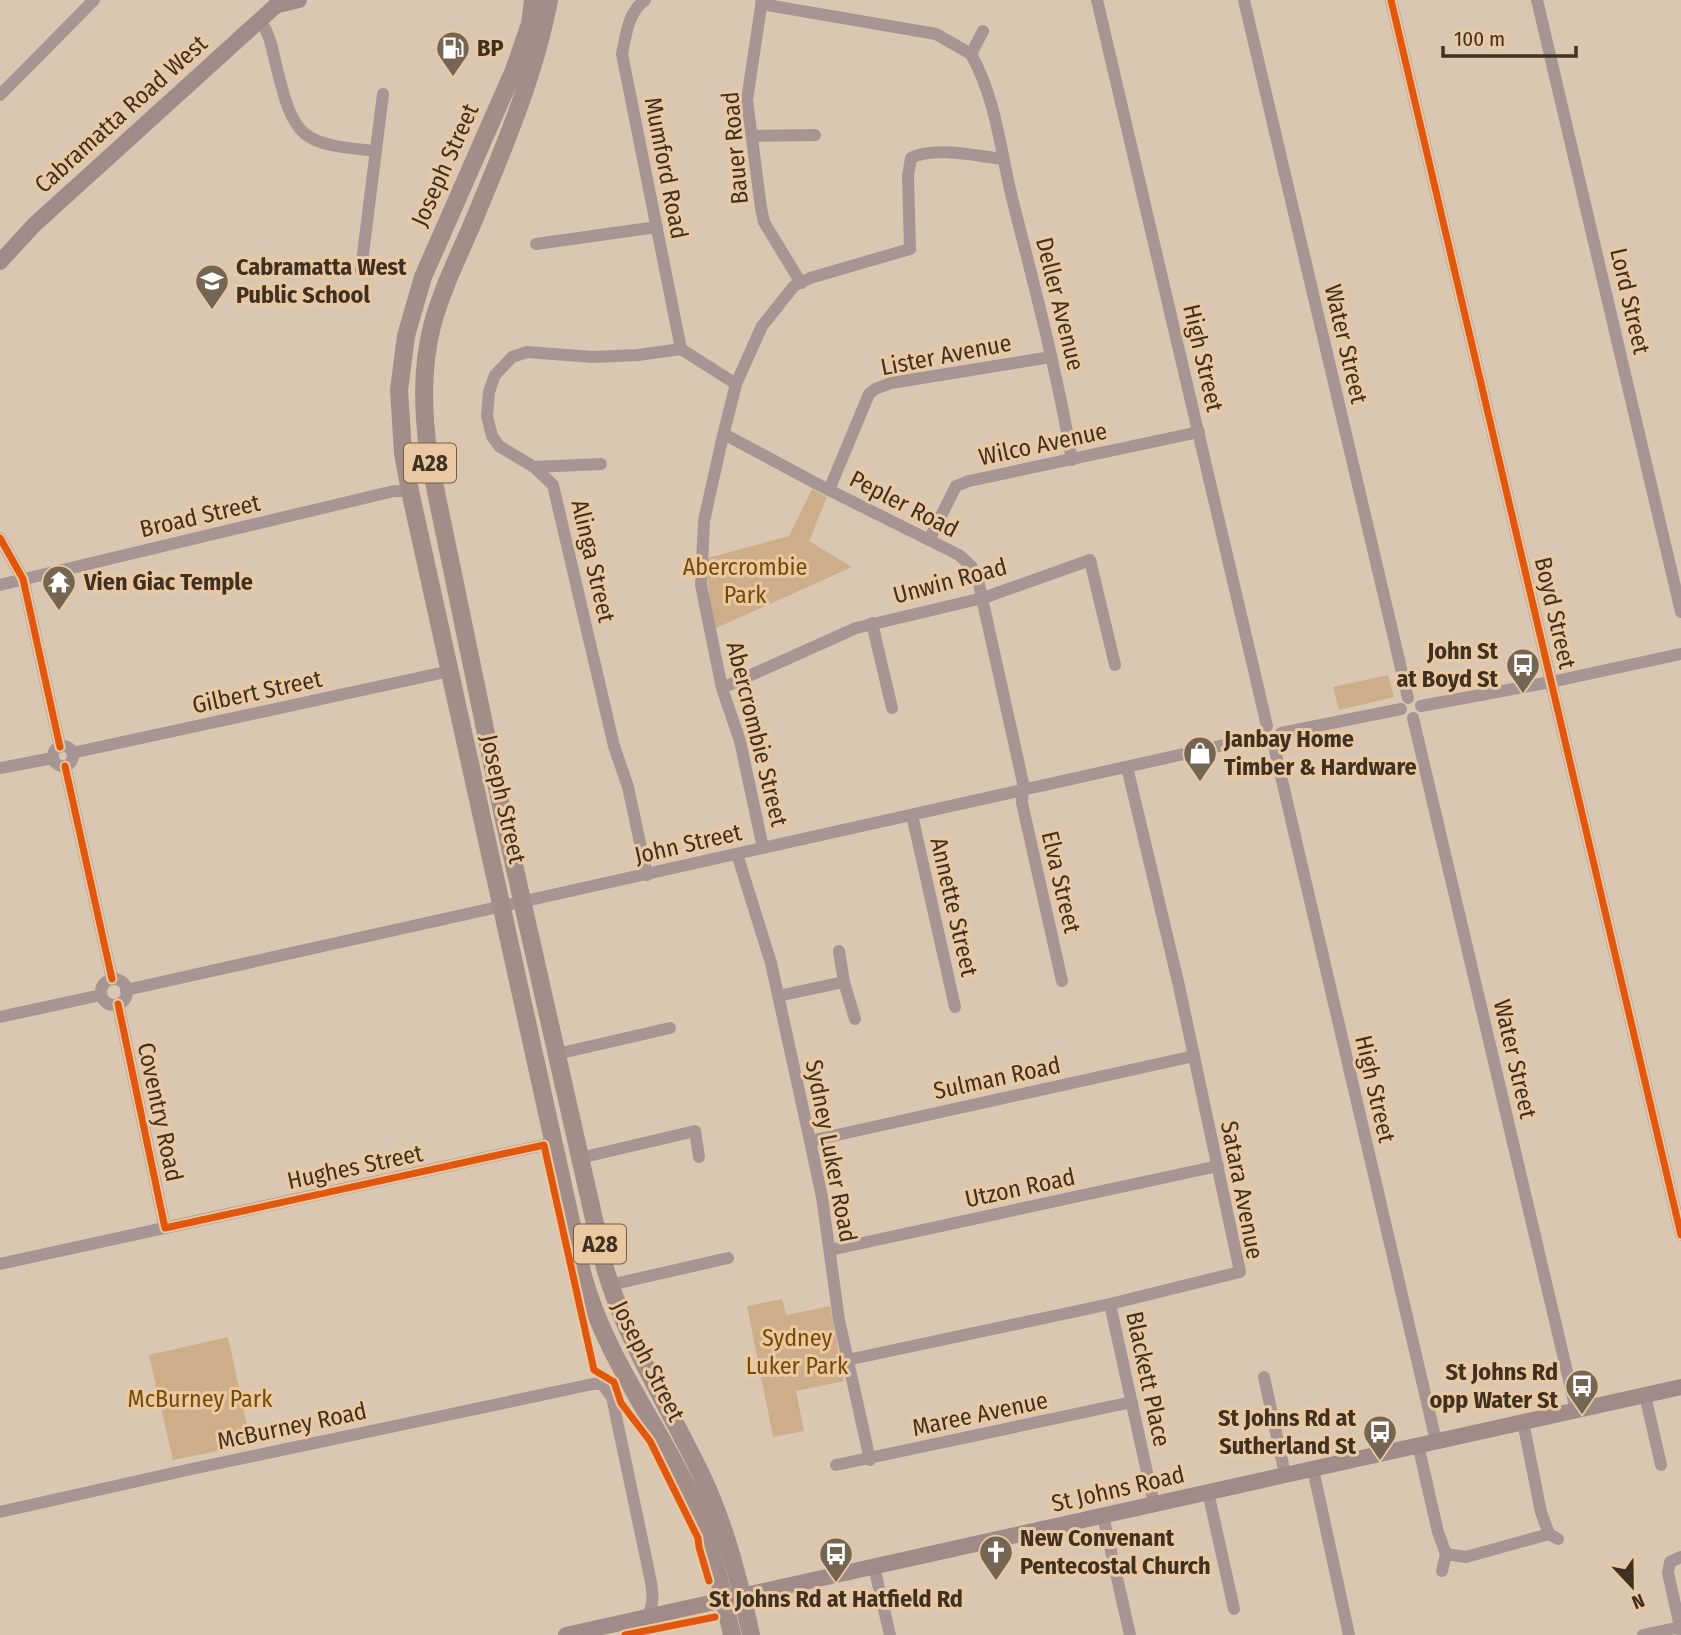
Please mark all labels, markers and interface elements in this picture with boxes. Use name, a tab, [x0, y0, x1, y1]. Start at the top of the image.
scale bar	[1443, 14, 1576, 58]
text: 100 m	[1454, 26, 1505, 52]
street label: Cabramatta Road West	[29, 29, 213, 199]
fuel station icon: BP	[434, 29, 472, 78]
place label: BP	[477, 34, 503, 62]
street label: Bauer Road	[716, 90, 754, 206]
street label: Mumford Road	[639, 95, 693, 241]
street label: Joseph Street	[405, 99, 485, 231]
street label: Deller Avenue	[1030, 234, 1090, 374]
street label: Lord Street	[1604, 245, 1656, 357]
place label: Cabramatta West Public School	[236, 253, 407, 309]
school or university icon: Cabramatta West Public School	[193, 262, 231, 311]
street label: Water Street	[1319, 282, 1373, 406]
street label: High Street	[1177, 302, 1229, 414]
street label: Lister Avenue	[878, 329, 1014, 381]
street label: Wilco Avenue	[976, 417, 1110, 471]
road number: A28	[404, 444, 456, 482]
street label: Pepler Road	[845, 465, 963, 543]
street label: Broad Street	[137, 489, 263, 543]
street label: Alinga Street	[565, 497, 621, 625]
street label: Unwin Road	[890, 552, 1010, 610]
park label: Abercrombie Park	[683, 553, 807, 609]
street label: Boyd Street	[1529, 554, 1581, 672]
temple icon: Vien Giac Temple	[40, 563, 78, 612]
place label: Vien Giac Temple	[83, 568, 253, 596]
place label: John St at Boyd St	[1396, 637, 1499, 693]
street label: Abercrombie Street	[721, 639, 794, 829]
bus stop icon: John St at Boyd St	[1504, 646, 1542, 695]
street label: Gilbert Street	[190, 665, 324, 719]
place label: Janbay Home Timber & Hardware	[1223, 725, 1417, 781]
street label: Joseph Street	[475, 732, 531, 866]
shop icon: Janbay Home Timber & Hardware	[1181, 734, 1219, 783]
street label: John Street	[632, 818, 744, 870]
street label: Elva Street	[1036, 828, 1086, 936]
street label: Annette Street	[924, 835, 984, 979]
street label: Water Street	[1488, 997, 1542, 1121]
street label: High Street	[1349, 1033, 1401, 1145]
street label: Coventry Road	[132, 1040, 188, 1184]
street label: Sulman Road	[931, 1051, 1063, 1105]
street label: Sydney Luker Road	[800, 1057, 862, 1245]
street label: Satara Avenue	[1215, 1118, 1269, 1262]
street label: Hughes Street	[285, 1139, 425, 1195]
street label: Utzon Road	[962, 1163, 1078, 1213]
road number: A28	[574, 1224, 626, 1264]
street label: Joseph Street	[606, 1296, 690, 1426]
street label: Blackett Place	[1120, 1309, 1176, 1449]
park label: Sydney Luker Park	[746, 1324, 849, 1380]
place label: St Johns Rd opp Water St	[1430, 1358, 1559, 1414]
bus stop icon: St Johns Rd opp Water St	[1563, 1367, 1601, 1416]
park label: McBurney Park	[128, 1385, 273, 1413]
street label: Maree Avenue	[910, 1386, 1050, 1442]
street label: McBurney Road	[215, 1397, 369, 1455]
place label: St Johns Rd at Sutherland St	[1218, 1404, 1357, 1460]
bus stop icon: St Johns Rd at Sutherland St	[1361, 1413, 1399, 1462]
street label: St Johns Road	[1049, 1460, 1187, 1518]
place label: New Convenant Pentecostal Church	[1020, 1524, 1211, 1580]
church icon: New Convenant Pentecostal Church	[977, 1533, 1015, 1582]
bus stop icon: St Johns Rd at Hatfield Rd	[817, 1535, 855, 1584]
north arrow	[1597, 1551, 1667, 1621]
place label: St Johns Rd at Hatfield Rd	[709, 1585, 963, 1613]
text: N	[1629, 1589, 1648, 1614]

